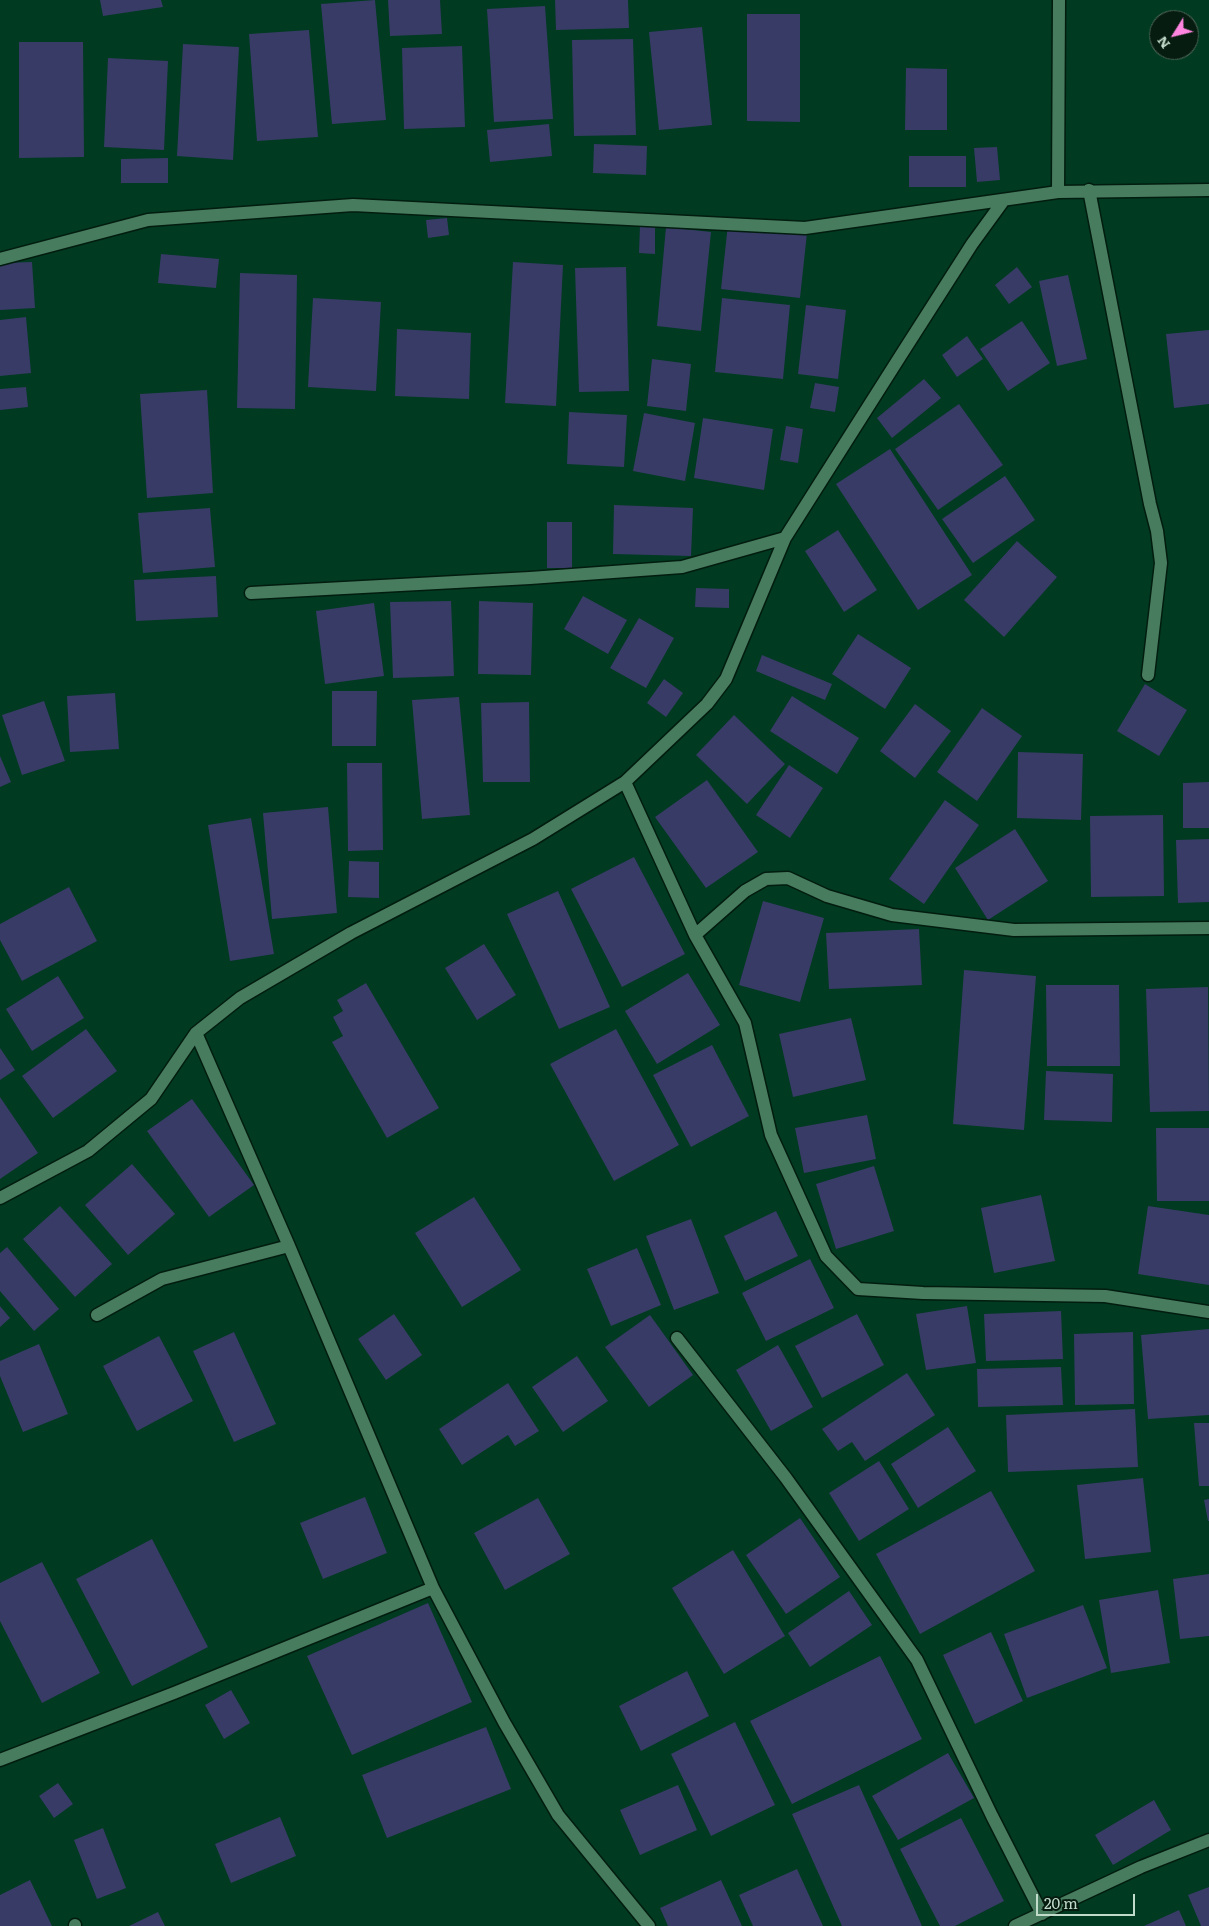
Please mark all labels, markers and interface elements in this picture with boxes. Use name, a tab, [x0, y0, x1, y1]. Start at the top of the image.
north arrow	[1149, 10, 1199, 60]
text: N	[1151, 33, 1174, 54]
scale bar	[1039, 1884, 1138, 1916]
text: 20 m	[1044, 1891, 1078, 1914]

